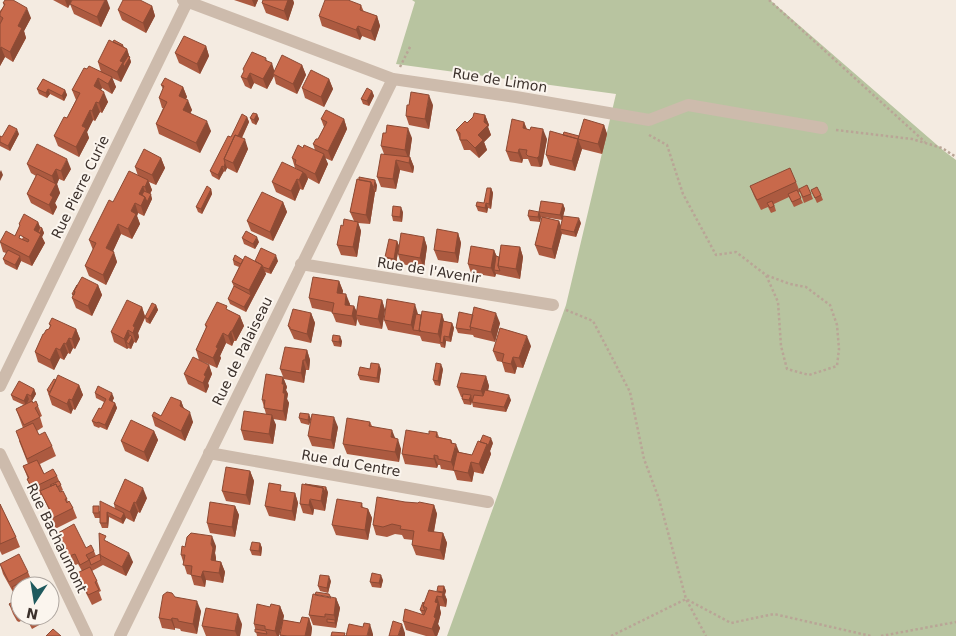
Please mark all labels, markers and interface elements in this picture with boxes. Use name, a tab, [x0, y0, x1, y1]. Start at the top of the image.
street label: Rue de Limon	[451, 65, 549, 95]
street label: Rue Pierre Curie	[48, 133, 112, 241]
street label: Rue de l'Avenir	[376, 254, 482, 286]
street label: Rue de Palaiseau	[209, 294, 275, 408]
street label: Rue du Centre	[300, 446, 402, 480]
street label: Rue Bachaumont	[24, 481, 91, 596]
north arrow	[10, 576, 60, 626]
text: N	[25, 605, 40, 623]

